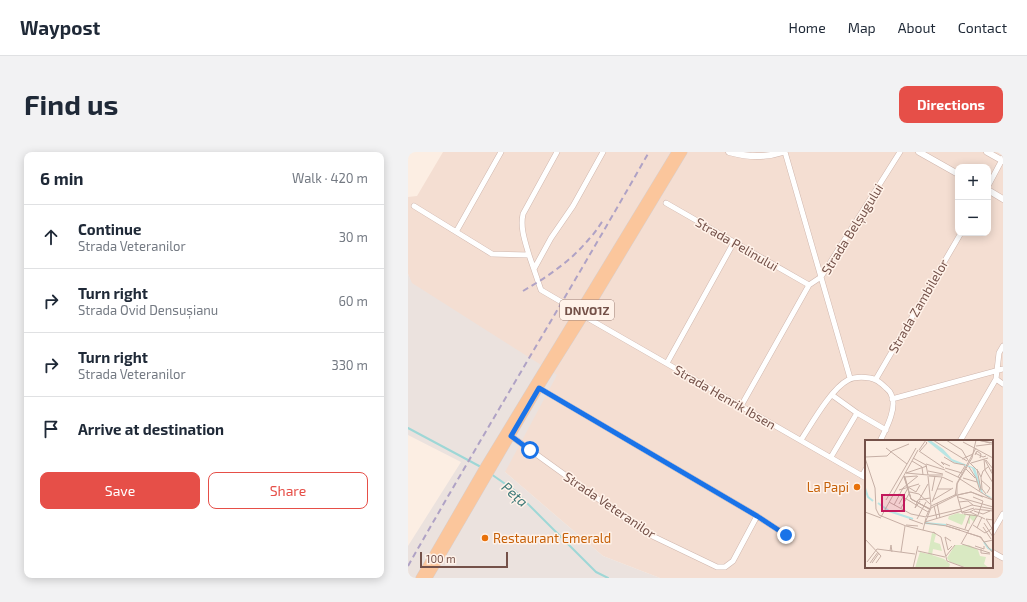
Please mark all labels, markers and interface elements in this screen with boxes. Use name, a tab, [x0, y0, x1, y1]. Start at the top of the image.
text: Waypost	[20, 16, 100, 39]
text: Home	[789, 19, 826, 36]
text: Map	[848, 19, 876, 36]
text: About	[898, 19, 936, 36]
text: Contact	[958, 19, 1007, 36]
button: Directions	[899, 86, 1003, 123]
text: Find us	[24, 87, 118, 121]
map controls	[955, 164, 991, 236]
button: +	[955, 164, 991, 200]
text: 6 min	[40, 168, 84, 188]
text: Walk · 420 m	[292, 170, 368, 186]
street label: Strada Belșugului	[818, 181, 887, 278]
button: −	[955, 200, 991, 236]
street label: Strada Pelinului	[693, 214, 781, 274]
text: Continue	[78, 220, 141, 238]
icon: ahead	[40, 226, 62, 248]
text: 30 m	[339, 229, 368, 245]
text: Strada Veteranilor	[78, 238, 186, 254]
street label: Strada Zambilelor	[885, 256, 951, 356]
text: Turn right	[78, 284, 148, 302]
icon: right	[40, 290, 62, 312]
text: 60 m	[338, 293, 368, 309]
road number: DNVO1Z	[560, 300, 614, 320]
text: Strada Ovid Densușianu	[78, 302, 218, 318]
text: Turn right	[78, 348, 148, 366]
icon: right	[40, 354, 62, 376]
text: 330 m	[331, 357, 368, 373]
street label: Strada Henrik Ibsen	[671, 361, 779, 433]
text: Strada Veteranilor	[78, 366, 186, 382]
icon: arrive	[40, 418, 62, 440]
text: Arrive at destination	[78, 420, 224, 438]
inset map	[865, 440, 993, 568]
route start	[521, 441, 539, 459]
street label: Strada Veteranilor	[561, 468, 659, 542]
button: Save	[40, 472, 200, 509]
button: Share	[208, 472, 368, 509]
water label: Peța	[498, 478, 532, 511]
place label: La Papi	[807, 479, 849, 495]
marker: La Papi	[852, 482, 862, 492]
route end	[777, 526, 795, 544]
place label: Restaurant Emerald	[493, 530, 611, 546]
marker: Restaurant Emerald	[480, 533, 490, 543]
scale bar	[420, 550, 508, 569]
text: 100 m	[426, 552, 456, 565]

